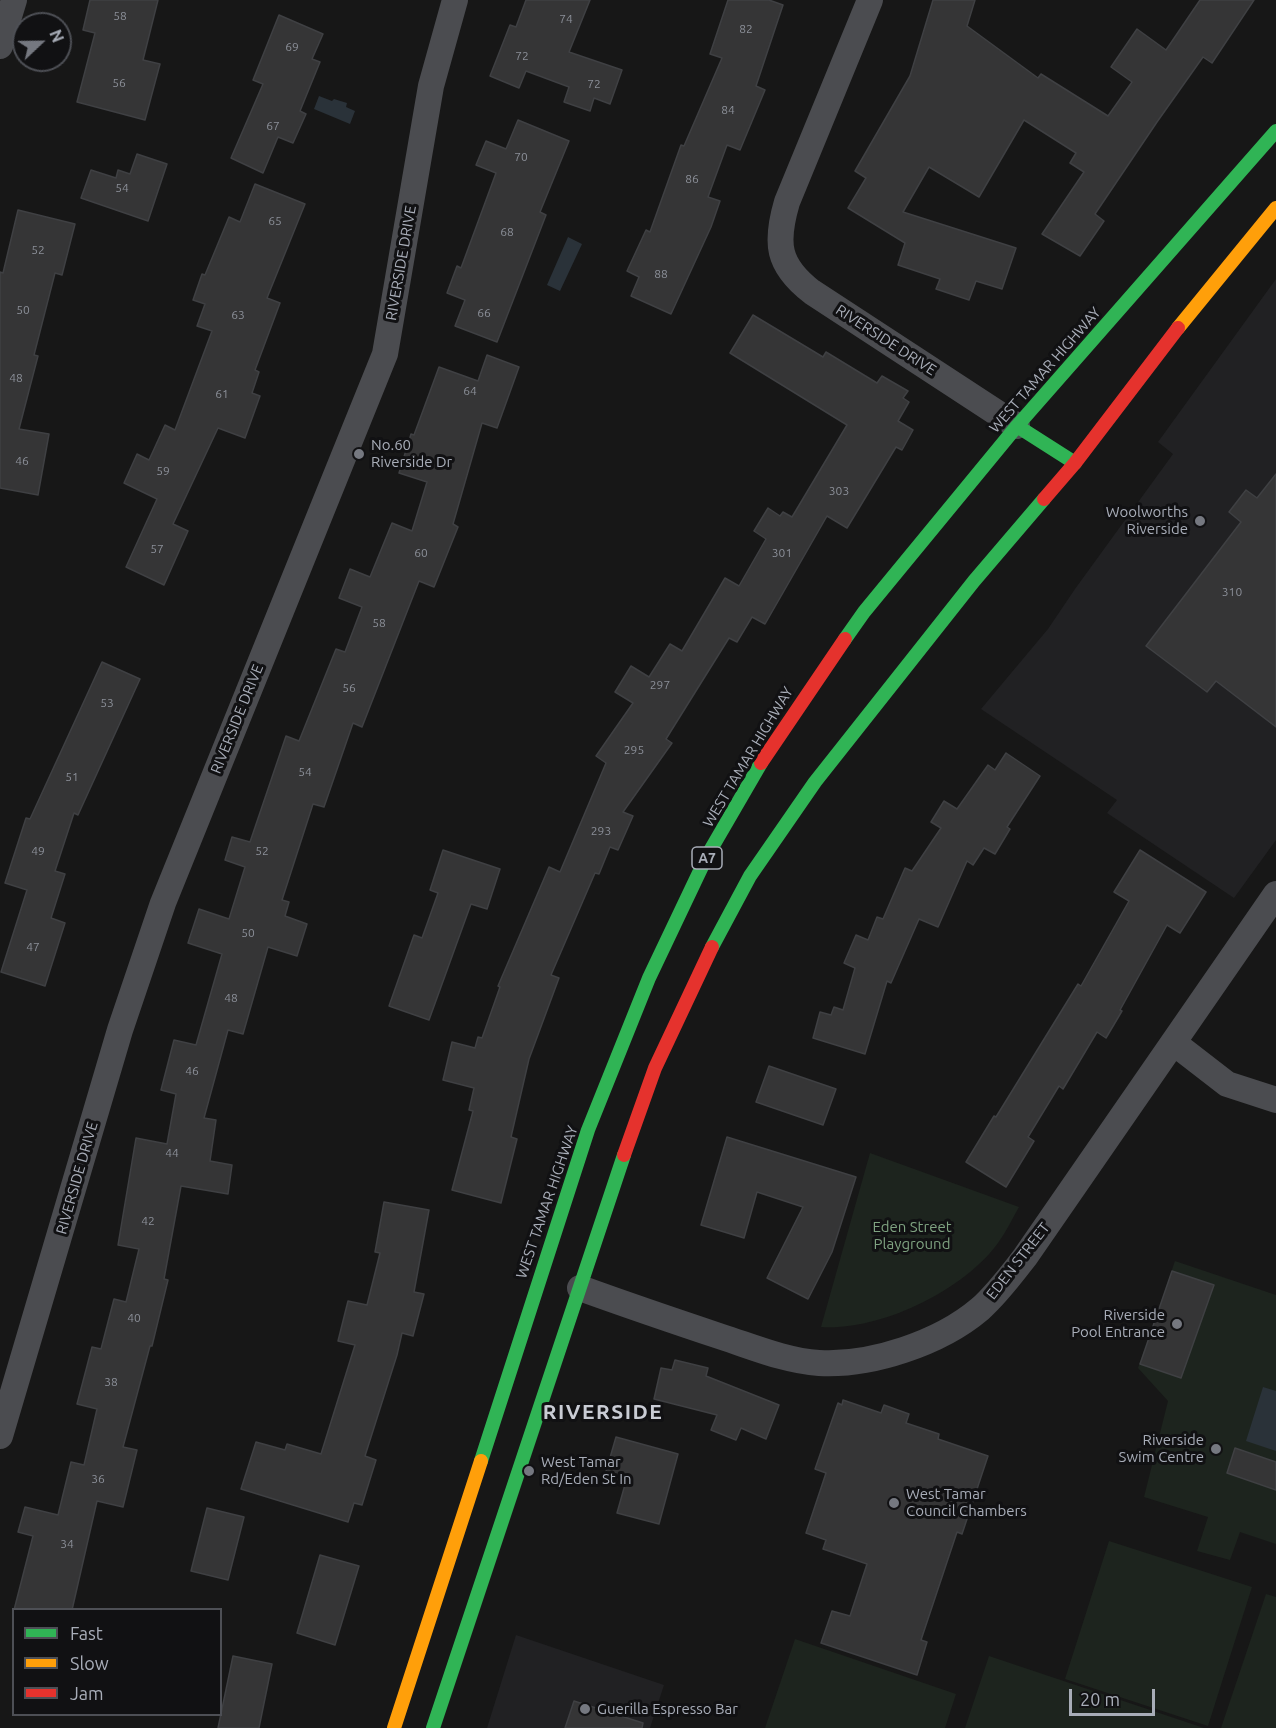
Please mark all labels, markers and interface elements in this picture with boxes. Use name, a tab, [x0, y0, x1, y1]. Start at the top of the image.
house number: 58	[113, 9, 127, 23]
north arrow	[12, 12, 72, 72]
house number: 74	[559, 12, 573, 26]
house number: 82	[739, 22, 753, 36]
text: N	[46, 27, 67, 45]
house number: 69	[285, 40, 299, 54]
house number: 72	[515, 49, 529, 63]
house number: 56	[112, 76, 126, 90]
house number: 72	[587, 77, 601, 91]
house number: 84	[721, 103, 735, 117]
house number: 67	[266, 119, 280, 133]
house number: 70	[514, 150, 528, 164]
house number: 86	[685, 172, 699, 186]
house number: 54	[115, 181, 129, 195]
street label: RIVERSIDE DRIVE	[382, 204, 420, 322]
house number: 65	[268, 214, 282, 228]
house number: 68	[500, 225, 514, 239]
house number: 52	[31, 243, 45, 257]
house number: 88	[654, 267, 668, 281]
street label: RIVERSIDE DRIVE	[832, 301, 940, 379]
house number: 50	[16, 303, 30, 317]
street label: WEST TAMAR HIGHWAY	[986, 304, 1104, 436]
house number: 66	[477, 306, 491, 320]
house number: 63	[231, 308, 245, 322]
house number: 48	[9, 371, 23, 385]
house number: 64	[463, 384, 477, 398]
house number: 61	[215, 387, 229, 401]
place label: No.60 Riverside Dr	[371, 436, 452, 471]
marker: No.60 Riverside Dr	[352, 447, 366, 461]
house number: 46	[15, 454, 29, 468]
house number: 59	[156, 464, 170, 478]
house number: 303	[829, 484, 849, 498]
place label: Woolworths Riverside	[1106, 503, 1188, 538]
marker: Woolworths Riverside	[1193, 514, 1207, 528]
house number: 57	[150, 542, 164, 556]
house number: 60	[414, 546, 428, 560]
house number: 301	[772, 546, 792, 560]
house number: 310	[1222, 585, 1242, 599]
house number: 58	[372, 616, 386, 630]
street label: RIVERSIDE DRIVE	[207, 662, 267, 776]
house number: 297	[650, 678, 670, 692]
house number: 56	[342, 681, 356, 695]
street label: WEST TAMAR HIGHWAY	[699, 684, 797, 830]
house number: 53	[100, 696, 114, 710]
house number: 295	[624, 743, 644, 757]
house number: 54	[298, 765, 312, 779]
house number: 51	[65, 770, 79, 784]
house number: 293	[591, 824, 611, 838]
house number: 49	[31, 844, 45, 858]
house number: 52	[255, 844, 269, 858]
road number: A7	[692, 847, 722, 869]
house number: 50	[241, 926, 255, 940]
house number: 47	[26, 940, 40, 954]
house number: 48	[224, 991, 238, 1005]
house number: 46	[185, 1064, 199, 1078]
street label: RIVERSIDE DRIVE	[52, 1120, 102, 1236]
street label: WEST TAMAR HIGHWAY	[512, 1123, 582, 1281]
house number: 44	[165, 1146, 179, 1160]
house number: 42	[141, 1214, 155, 1228]
park label: Eden Street Playground	[872, 1218, 952, 1253]
street label: EDEN STREET	[983, 1219, 1053, 1303]
place label: Riverside Pool Entrance	[1071, 1306, 1165, 1341]
house number: 40	[127, 1311, 141, 1325]
marker: Riverside Pool Entrance	[1170, 1317, 1184, 1331]
house number: 38	[104, 1375, 118, 1389]
district label: RIVERSIDE	[543, 1399, 663, 1425]
place label: Riverside Swim Centre	[1119, 1431, 1204, 1466]
marker: Riverside Swim Centre	[1209, 1442, 1223, 1456]
place label: West Tamar Rd/Eden St In	[541, 1453, 632, 1488]
marker: West Tamar Rd/Eden St In	[522, 1464, 536, 1478]
house number: 36	[91, 1472, 105, 1486]
place label: West Tamar Council Chambers	[906, 1485, 1027, 1520]
marker: West Tamar Council Chambers	[887, 1496, 901, 1510]
house number: 34	[60, 1537, 74, 1551]
legend	[12, 1608, 222, 1716]
text: Fast	[70, 1623, 103, 1643]
text: Slow	[70, 1653, 109, 1673]
scale bar	[1072, 1677, 1158, 1715]
text: Jam	[70, 1683, 104, 1703]
text: 20 m	[1080, 1689, 1120, 1709]
place label: Guerilla Espresso Bar	[597, 1700, 738, 1718]
marker: Guerilla Espresso Bar	[578, 1702, 592, 1716]

